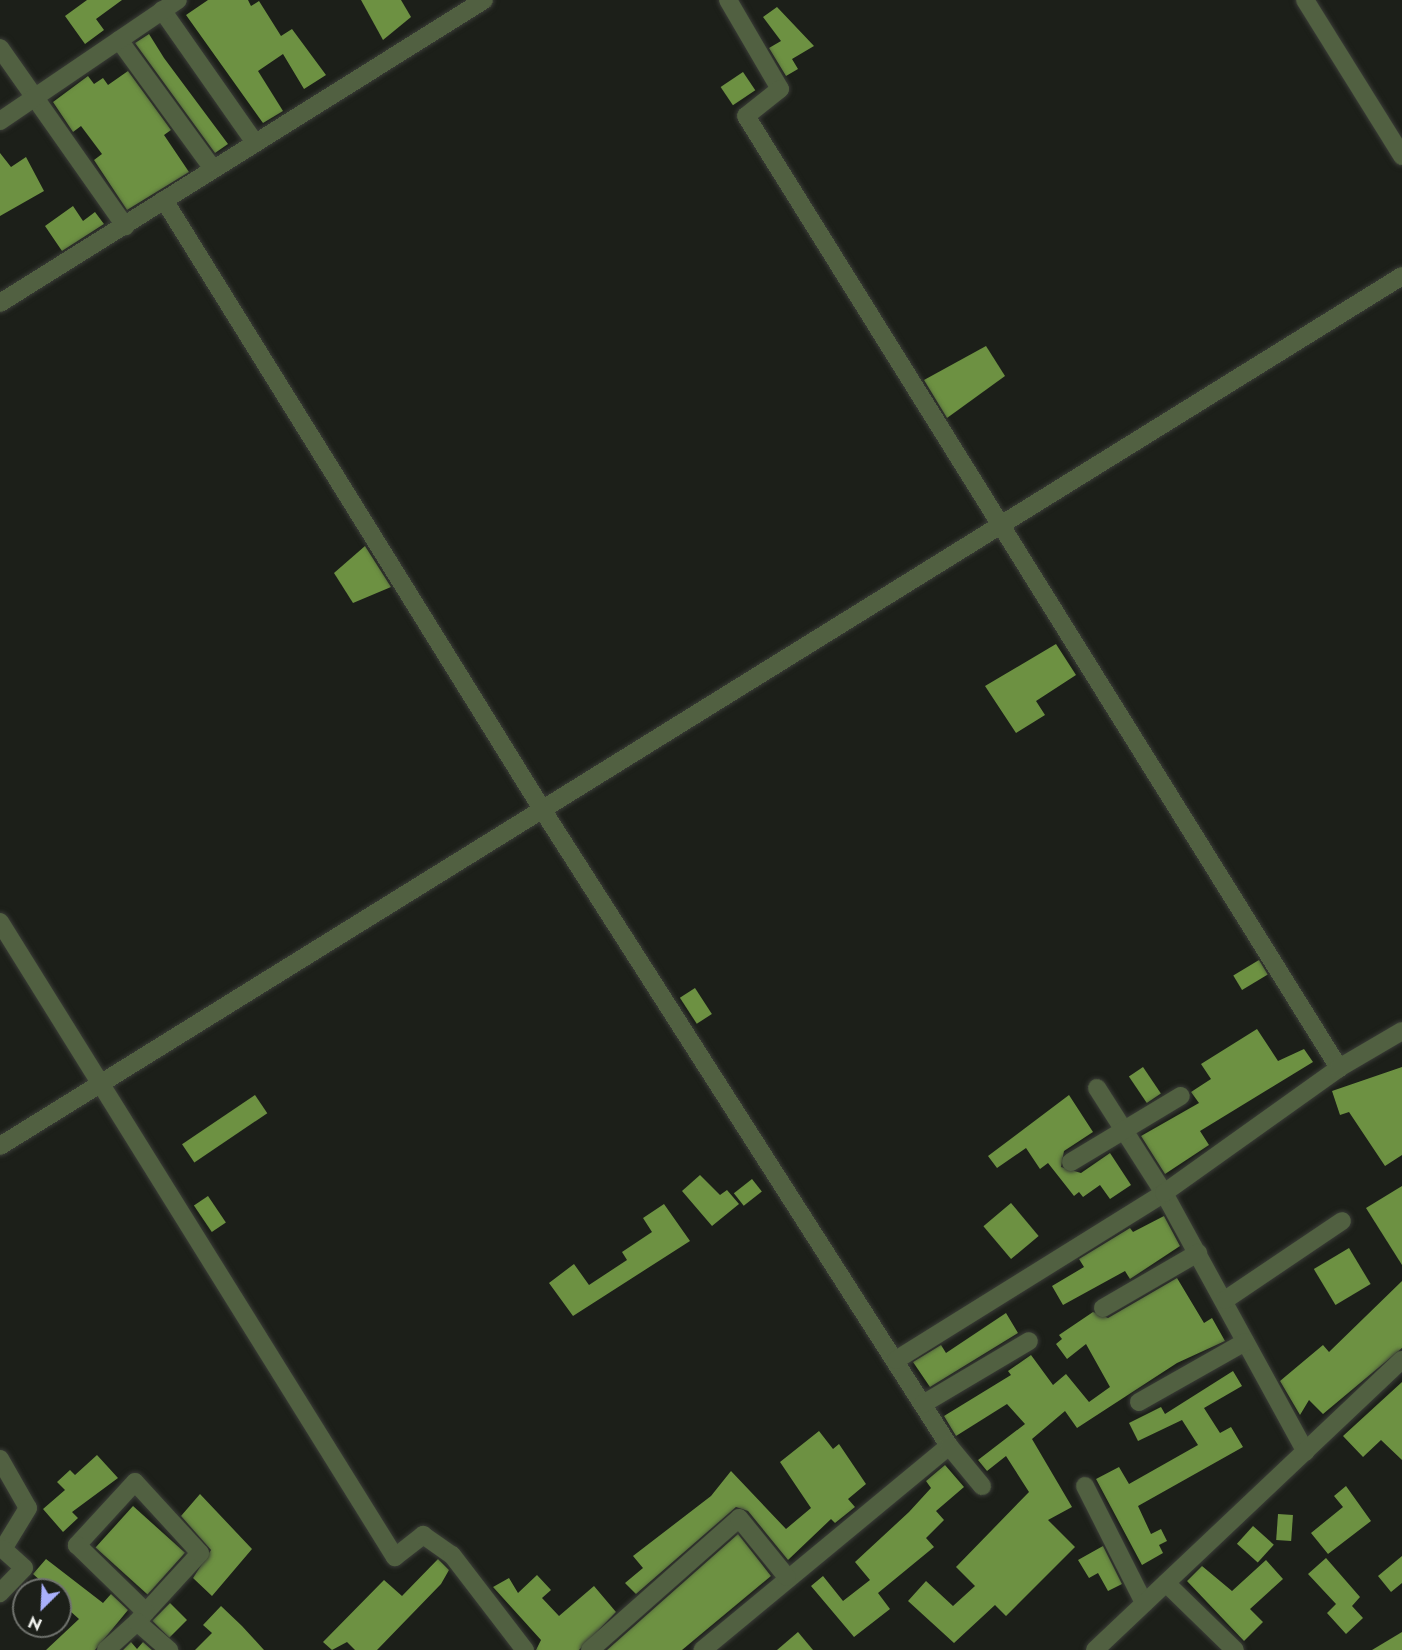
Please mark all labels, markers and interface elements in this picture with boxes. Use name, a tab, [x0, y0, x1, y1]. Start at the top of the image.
north arrow	[12, 1578, 72, 1638]
text: N	[25, 1610, 46, 1636]

